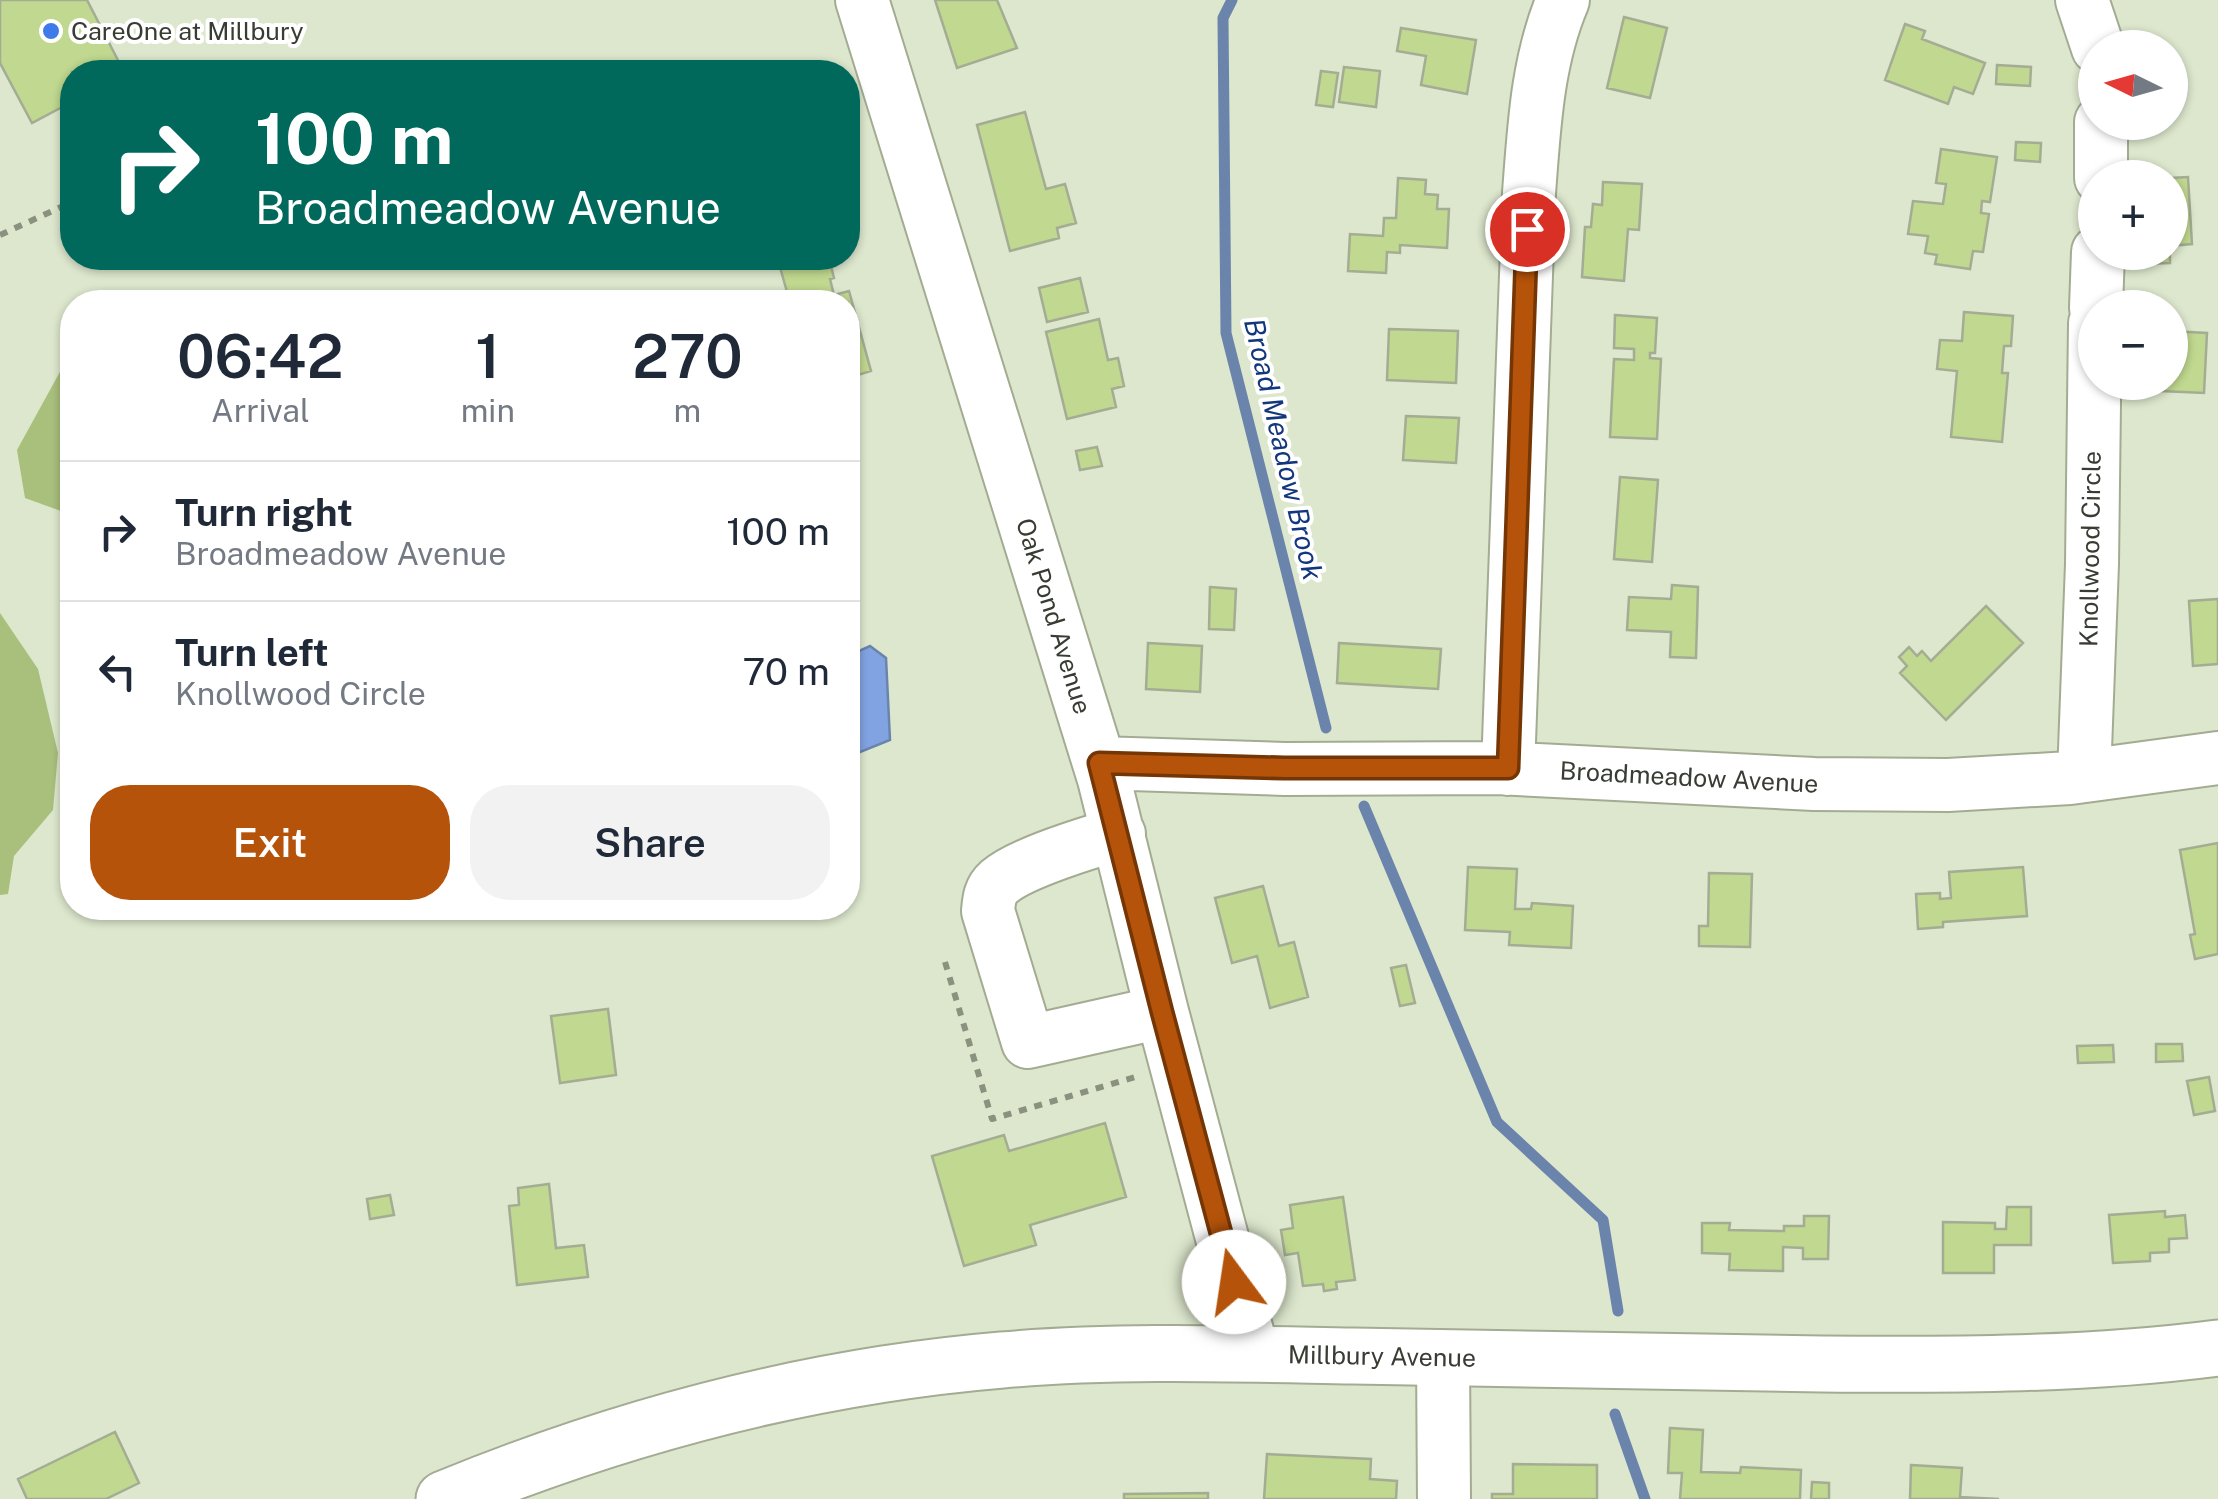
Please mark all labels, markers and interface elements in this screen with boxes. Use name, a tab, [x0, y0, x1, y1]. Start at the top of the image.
place label: CareOne at Millbury	[71, 16, 304, 46]
marker: CareOne at Millbury	[40, 20, 62, 42]
north arrow	[2078, 30, 2188, 140]
map controls	[2078, 30, 2188, 400]
text: 100 m	[255, 97, 453, 180]
icon: right	[90, 100, 220, 230]
button: +	[2078, 160, 2188, 270]
text: Broadmeadow Avenue	[255, 181, 721, 234]
pin	[1485, 187, 1570, 272]
icon: arrive	[1500, 202, 1555, 257]
button: −	[2078, 290, 2188, 400]
water label: Broad Meadow Brook	[1238, 315, 1330, 583]
text: 06:42	[177, 321, 344, 392]
text: 1	[475, 321, 500, 392]
text: 270	[632, 321, 743, 392]
text: Arrival	[211, 392, 310, 429]
text: min	[461, 392, 515, 429]
text: m	[674, 392, 701, 429]
street label: Knollwood Circle	[2073, 451, 2107, 647]
text: Turn right	[175, 490, 353, 535]
icon: right	[90, 504, 145, 559]
text: 100 m	[726, 509, 830, 554]
street label: Oak Pond Avenue	[1010, 514, 1098, 718]
text: Broadmeadow Avenue	[175, 535, 506, 572]
text: Turn left	[175, 630, 329, 675]
icon: left	[90, 644, 145, 699]
text: 70 m	[743, 649, 830, 694]
text: Knollwood Circle	[175, 675, 426, 712]
street label: Broadmeadow Avenue	[1559, 755, 1819, 799]
button: Exit	[90, 785, 450, 900]
button: Share	[470, 785, 830, 900]
position arrow	[1182, 1230, 1286, 1334]
street label: Millbury Avenue	[1288, 1339, 1476, 1373]

